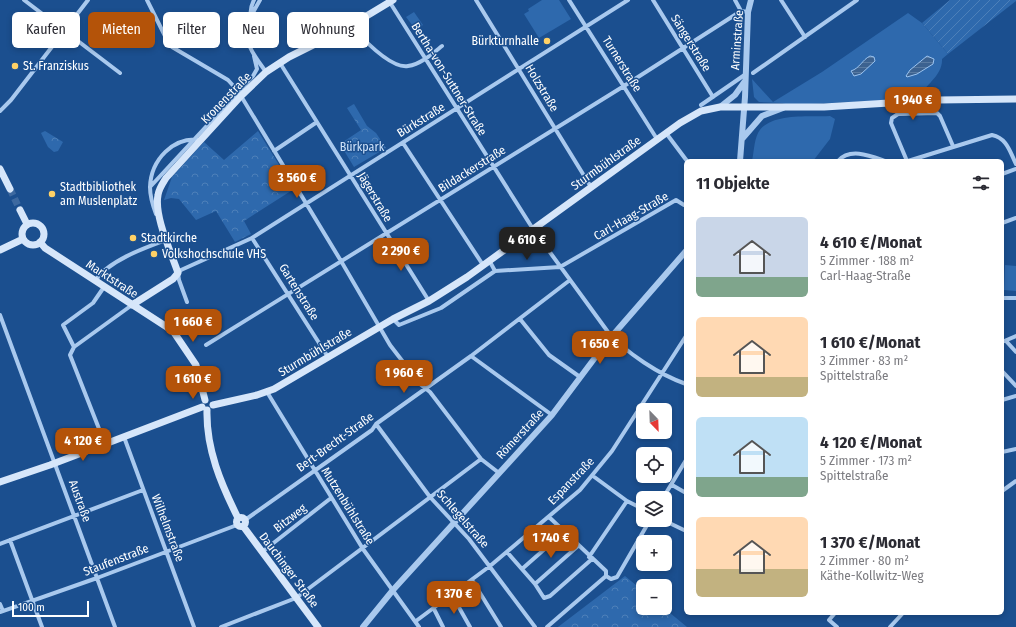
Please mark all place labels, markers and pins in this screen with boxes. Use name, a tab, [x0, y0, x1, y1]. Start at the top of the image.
place label: Bürkturnhalle	[471, 34, 539, 48]
marker: Bürkturnhalle	[542, 36, 552, 46]
place label: St. Franziskus	[23, 59, 89, 73]
marker: St. Franziskus	[10, 61, 20, 71]
pin: 1 940 €	[876, 87, 950, 121]
pin: 3 560 €	[260, 165, 334, 199]
place label: Stadtbibliothek am Muslenplatz	[60, 180, 138, 208]
marker: Stadtbibliothek am Muslenplatz	[47, 189, 57, 199]
pin: 4 610 €	[490, 227, 564, 261]
place label: Stadtkirche	[141, 231, 197, 245]
marker: Stadtkirche	[128, 233, 138, 243]
pin: 2 290 €	[364, 238, 438, 272]
place label: Volkshochschule VHS	[162, 247, 266, 261]
marker: Volkshochschule VHS	[149, 249, 159, 259]
pin: 1 660 €	[156, 309, 230, 343]
pin: 1 650 €	[563, 331, 637, 365]
pin: 1 960 €	[367, 360, 441, 394]
pin: 1 610 €	[156, 366, 230, 400]
pin: 4 120 €	[46, 428, 120, 462]
pin: 1 740 €	[514, 525, 588, 559]
pin: 1 370 €	[417, 581, 491, 615]

